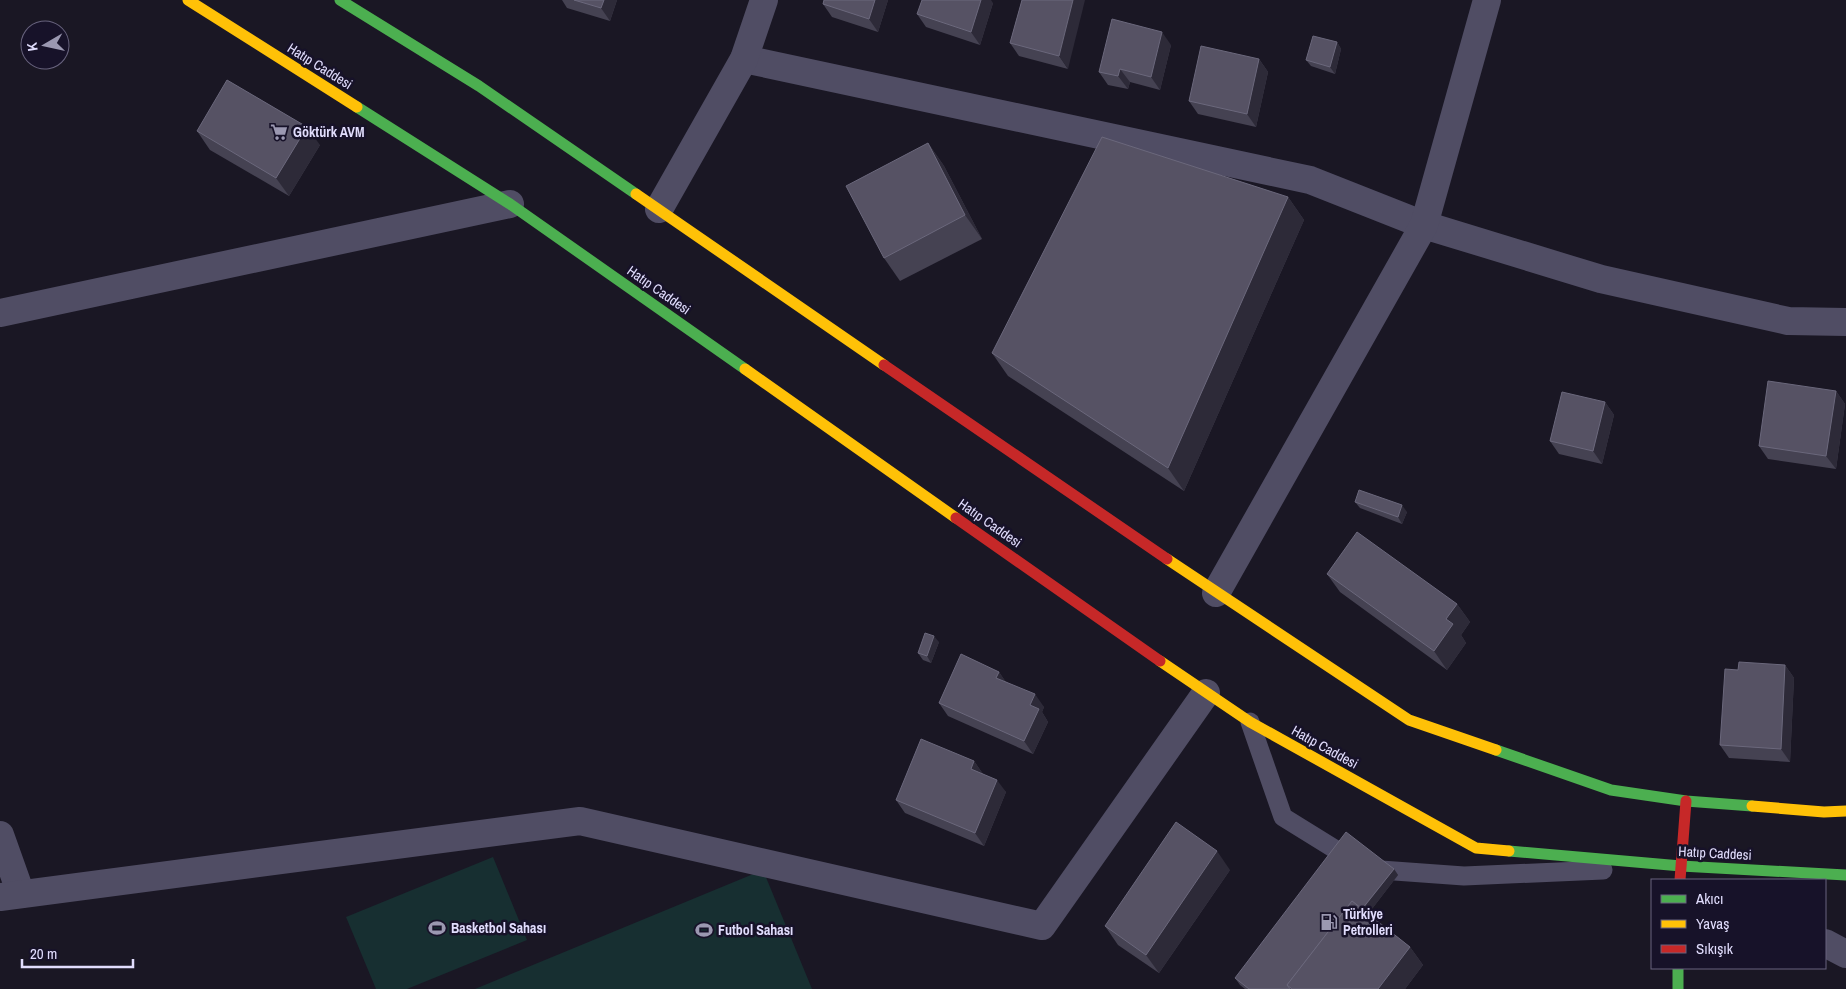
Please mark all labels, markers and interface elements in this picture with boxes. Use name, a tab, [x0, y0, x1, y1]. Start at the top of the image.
north arrow	[20, 20, 70, 70]
street label: Hatıp Caddesi	[284, 39, 356, 93]
text: K	[23, 41, 42, 53]
supermarket icon: Göktürk AVM	[269, 122, 289, 142]
place label: Göktürk AVM	[293, 123, 364, 141]
street label: Hatıp Caddesi	[624, 262, 694, 318]
street label: Hatıp Caddesi	[955, 495, 1025, 551]
street label: Hatıp Caddesi	[1289, 721, 1361, 773]
street label: Hatıp Caddesi	[1678, 842, 1752, 864]
legend	[1651, 879, 1826, 969]
text: Akıcı	[1695, 888, 1723, 909]
place label: Türkiye Petrolleri	[1343, 905, 1393, 939]
fuel station icon: Türkiye Petrolleri	[1319, 912, 1339, 932]
text: Yavaş	[1696, 913, 1729, 934]
sports icon: Basketbol Sahası	[427, 918, 447, 938]
place label: Basketbol Sahası	[451, 919, 546, 937]
sports icon: Futbol Sahası	[694, 920, 714, 940]
place label: Futbol Sahası	[718, 921, 793, 939]
scale bar	[22, 936, 134, 968]
text: Sıkışık	[1696, 938, 1734, 959]
text: 20 m	[30, 943, 57, 964]

